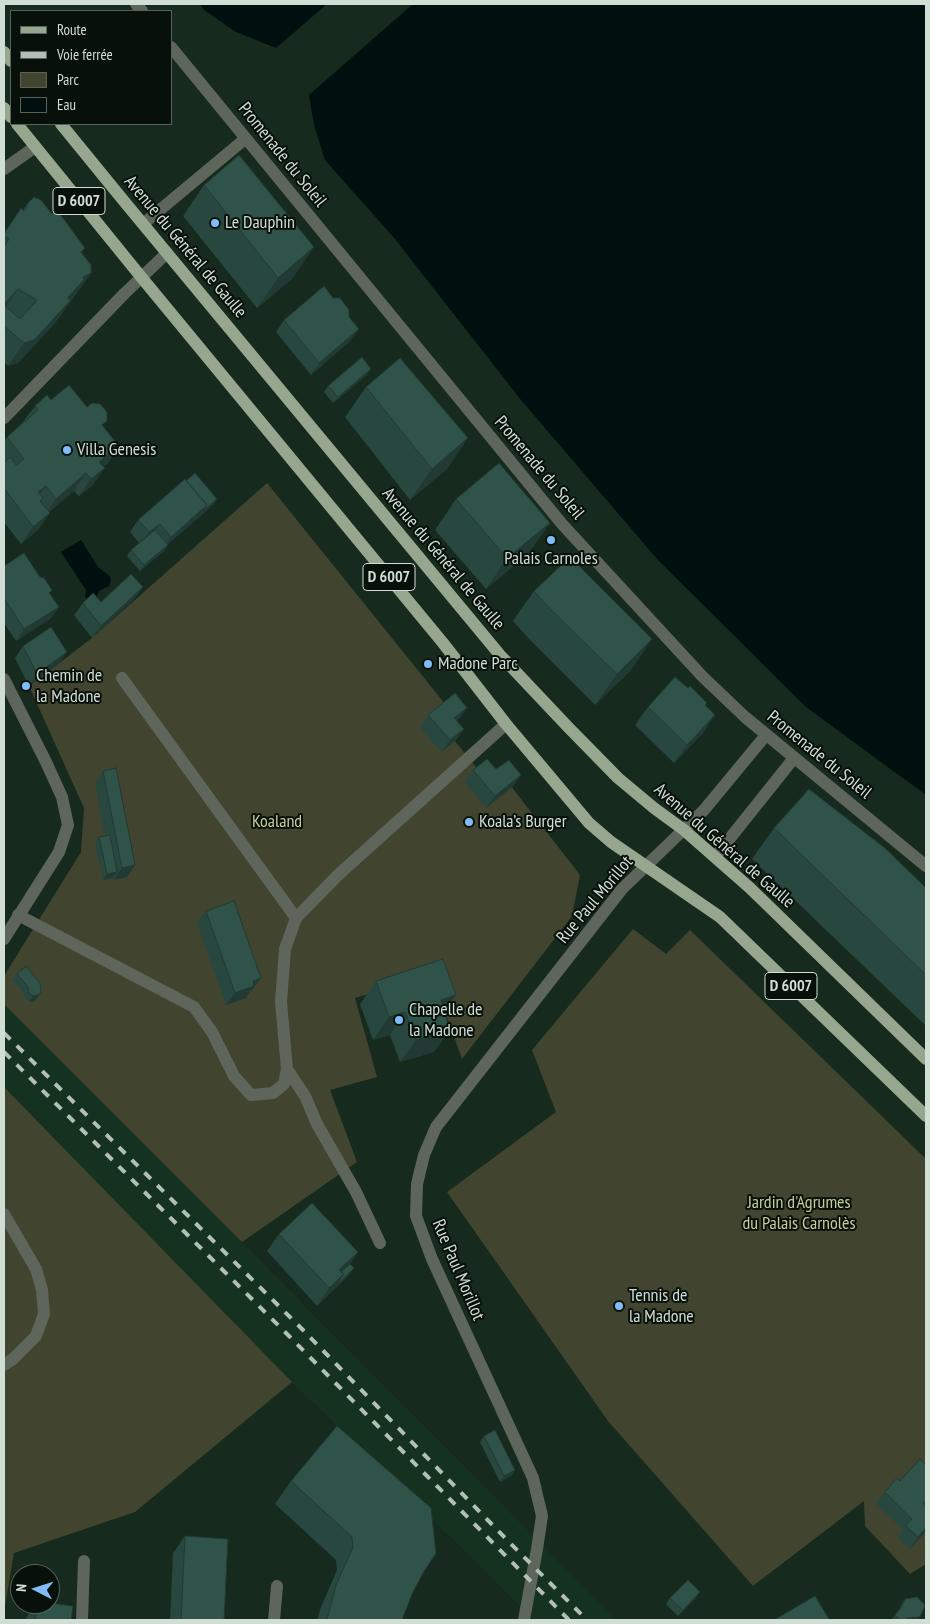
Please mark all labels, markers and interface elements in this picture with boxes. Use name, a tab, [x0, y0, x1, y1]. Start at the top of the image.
legend	[10, 10, 172, 125]
text: Route	[57, 20, 87, 39]
text: Voie ferrée	[57, 45, 113, 64]
text: Parc	[57, 70, 79, 89]
text: Eau	[57, 95, 76, 114]
street label: Promenade du Soleil	[233, 98, 331, 212]
street label: Avenue du Général de Gaulle	[119, 171, 251, 323]
road number: D 6007	[53, 188, 105, 215]
place label: Le Dauphin	[225, 212, 295, 234]
marker: Le Dauphin	[209, 217, 221, 229]
street label: Promenade du Soleil	[490, 412, 588, 524]
place label: Villa Genesis	[77, 439, 156, 461]
marker: Villa Genesis	[61, 444, 73, 456]
street label: Avenue du Général de Gaulle	[377, 483, 509, 635]
marker: Palais Carnoles	[545, 534, 557, 546]
place label: Palais Carnoles	[504, 548, 598, 570]
road number: D 6007	[363, 564, 415, 590]
place label: Madone Parc	[438, 653, 518, 675]
marker: Madone Parc	[422, 658, 434, 670]
place label: Chemin de la Madone	[36, 665, 102, 708]
marker: Chemin de la Madone	[20, 680, 32, 692]
street label: Promenade du Soleil	[762, 706, 876, 804]
street label: Avenue du Général de Gaulle	[649, 779, 799, 913]
park label: Koaland	[252, 811, 302, 833]
place label: Koala’s Burger	[479, 811, 567, 833]
marker: Koala’s Burger	[463, 816, 475, 828]
street label: Rue Paul Morillot	[552, 852, 638, 948]
road number: D 6007	[765, 972, 817, 999]
place label: Chapelle de la Madone	[409, 999, 482, 1042]
marker: Chapelle de la Madone	[393, 1014, 405, 1026]
park label: Jardin d'Agrumes du Palais Carnolès	[743, 1192, 855, 1234]
street label: Rue Paul Morillot	[427, 1216, 489, 1324]
place label: Tennis de la Madone	[629, 1285, 694, 1328]
marker: Tennis de la Madone	[613, 1300, 625, 1312]
north arrow	[10, 1564, 60, 1614]
text: N	[12, 1583, 30, 1592]

